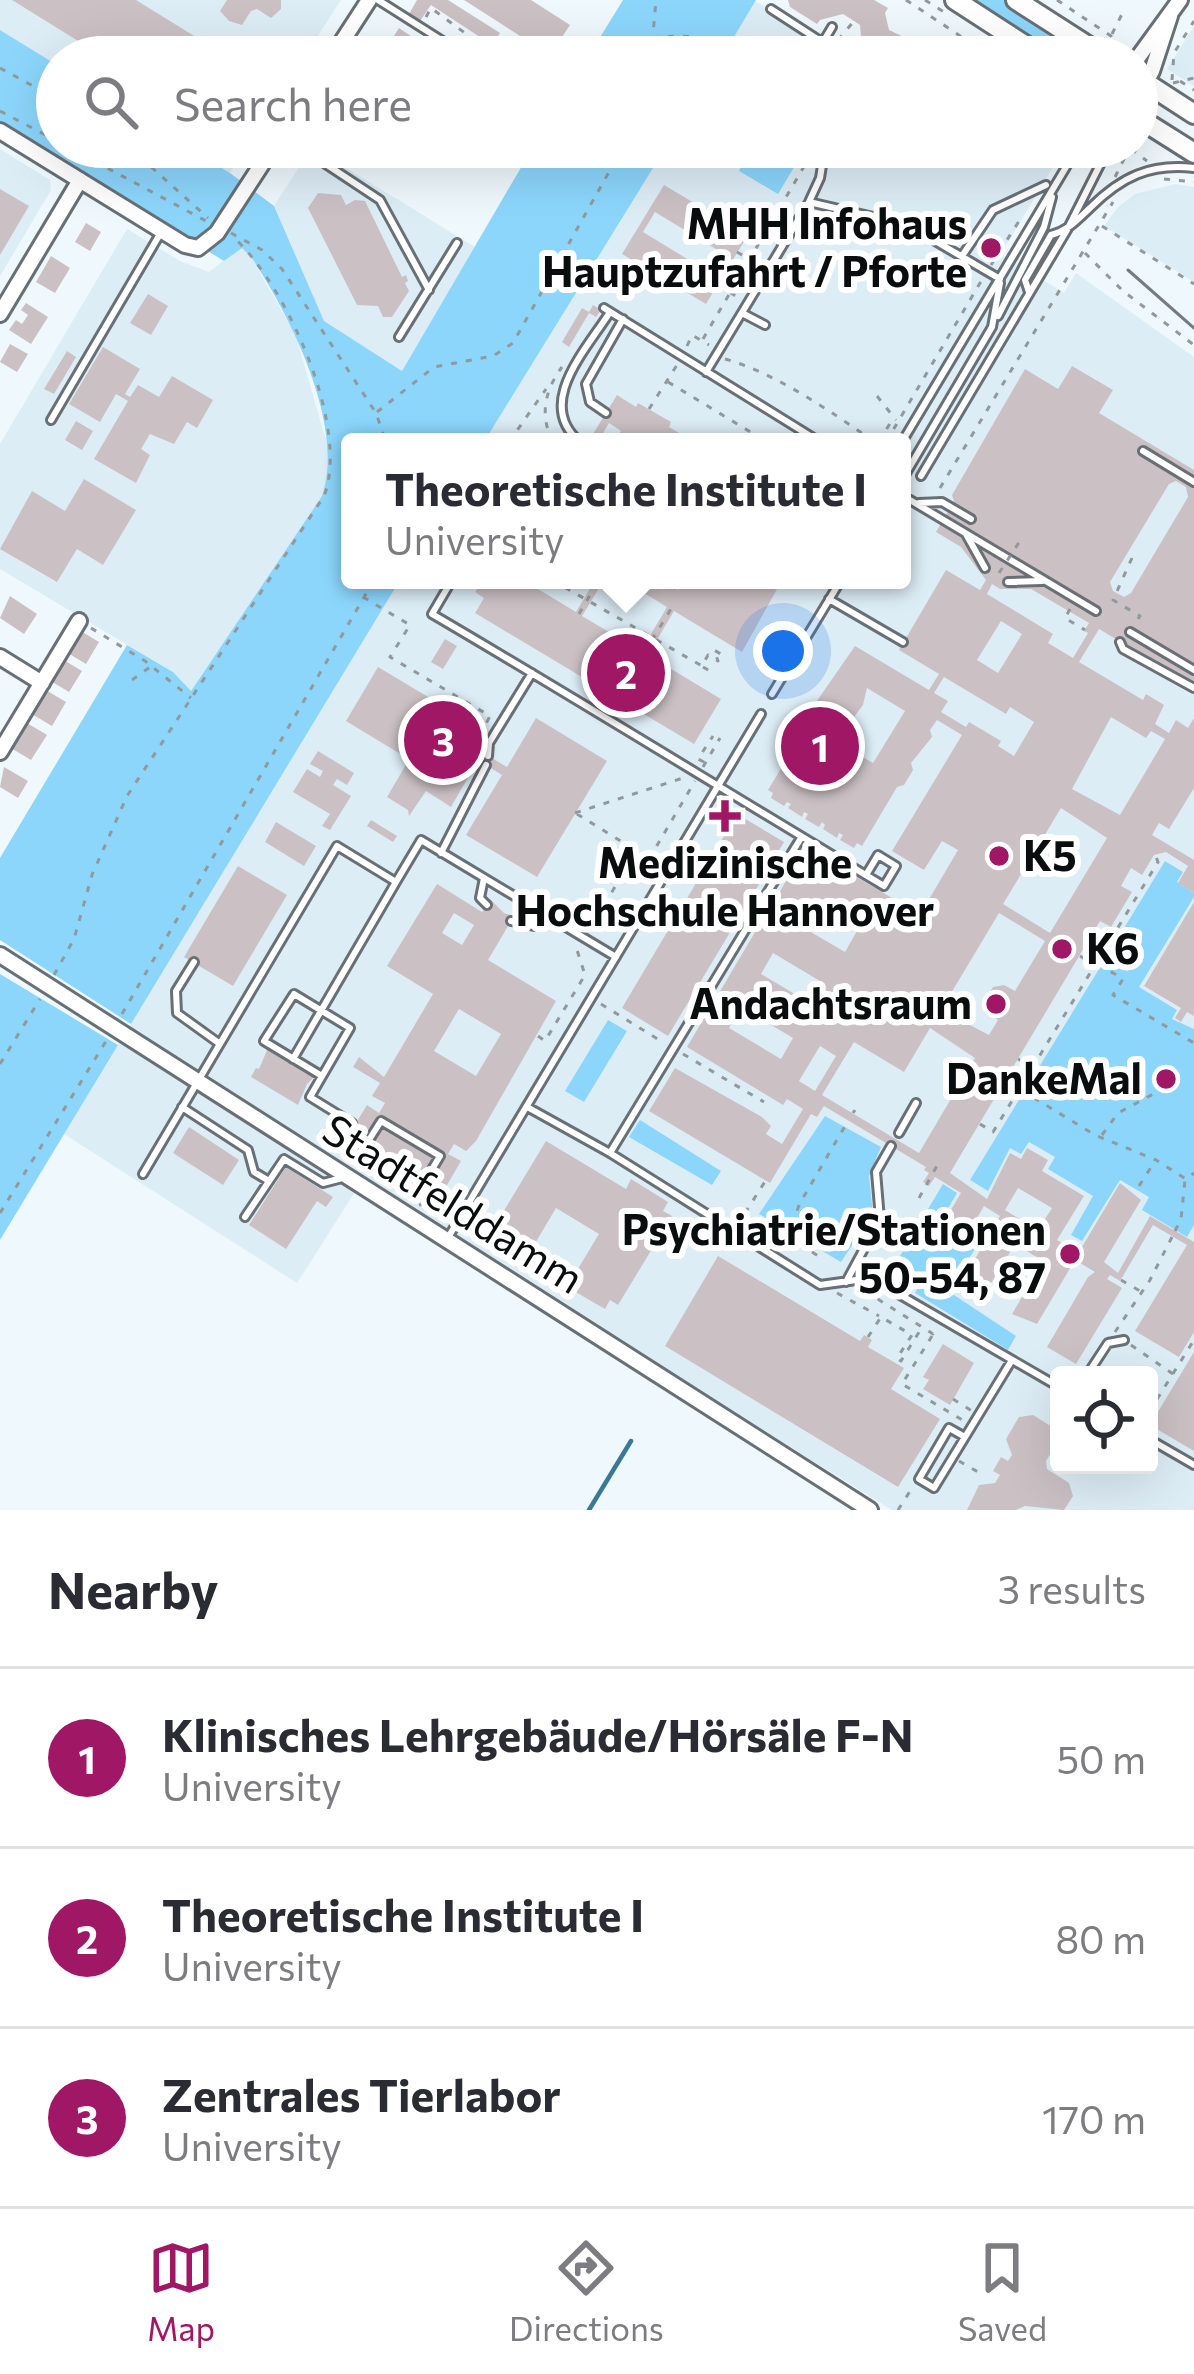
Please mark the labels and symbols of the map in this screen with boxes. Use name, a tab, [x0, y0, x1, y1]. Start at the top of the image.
place label: MHH Infohaus Hauptzufahrt / Pforte	[542, 196, 967, 296]
marker: MHH Infohaus Hauptzufahrt / Pforte	[978, 235, 1004, 261]
your location	[753, 621, 813, 681]
pin: 2	[587, 628, 665, 718]
pin: 3	[404, 695, 482, 785]
pin: 1	[781, 701, 859, 791]
marker: Medizinische Hochschule Hannover	[709, 800, 741, 832]
place label: K5	[1023, 828, 1077, 880]
place label: Medizinische Hochschule Hannover	[516, 835, 934, 935]
marker: K5	[986, 843, 1012, 869]
place label: K6	[1086, 921, 1140, 973]
marker: K6	[1049, 936, 1075, 962]
place label: Andachtsraum	[689, 976, 972, 1028]
marker: Andachtsraum	[983, 991, 1009, 1017]
place label: DankeMal	[946, 1051, 1142, 1103]
marker: DankeMal	[1153, 1066, 1179, 1092]
street label: Stadtfelddamm	[314, 1102, 594, 1303]
place label: Psychiatrie/Stationen 50-54, 87	[622, 1202, 1046, 1302]
marker: Psychiatrie/Stationen 50-54, 87	[1057, 1241, 1083, 1267]

